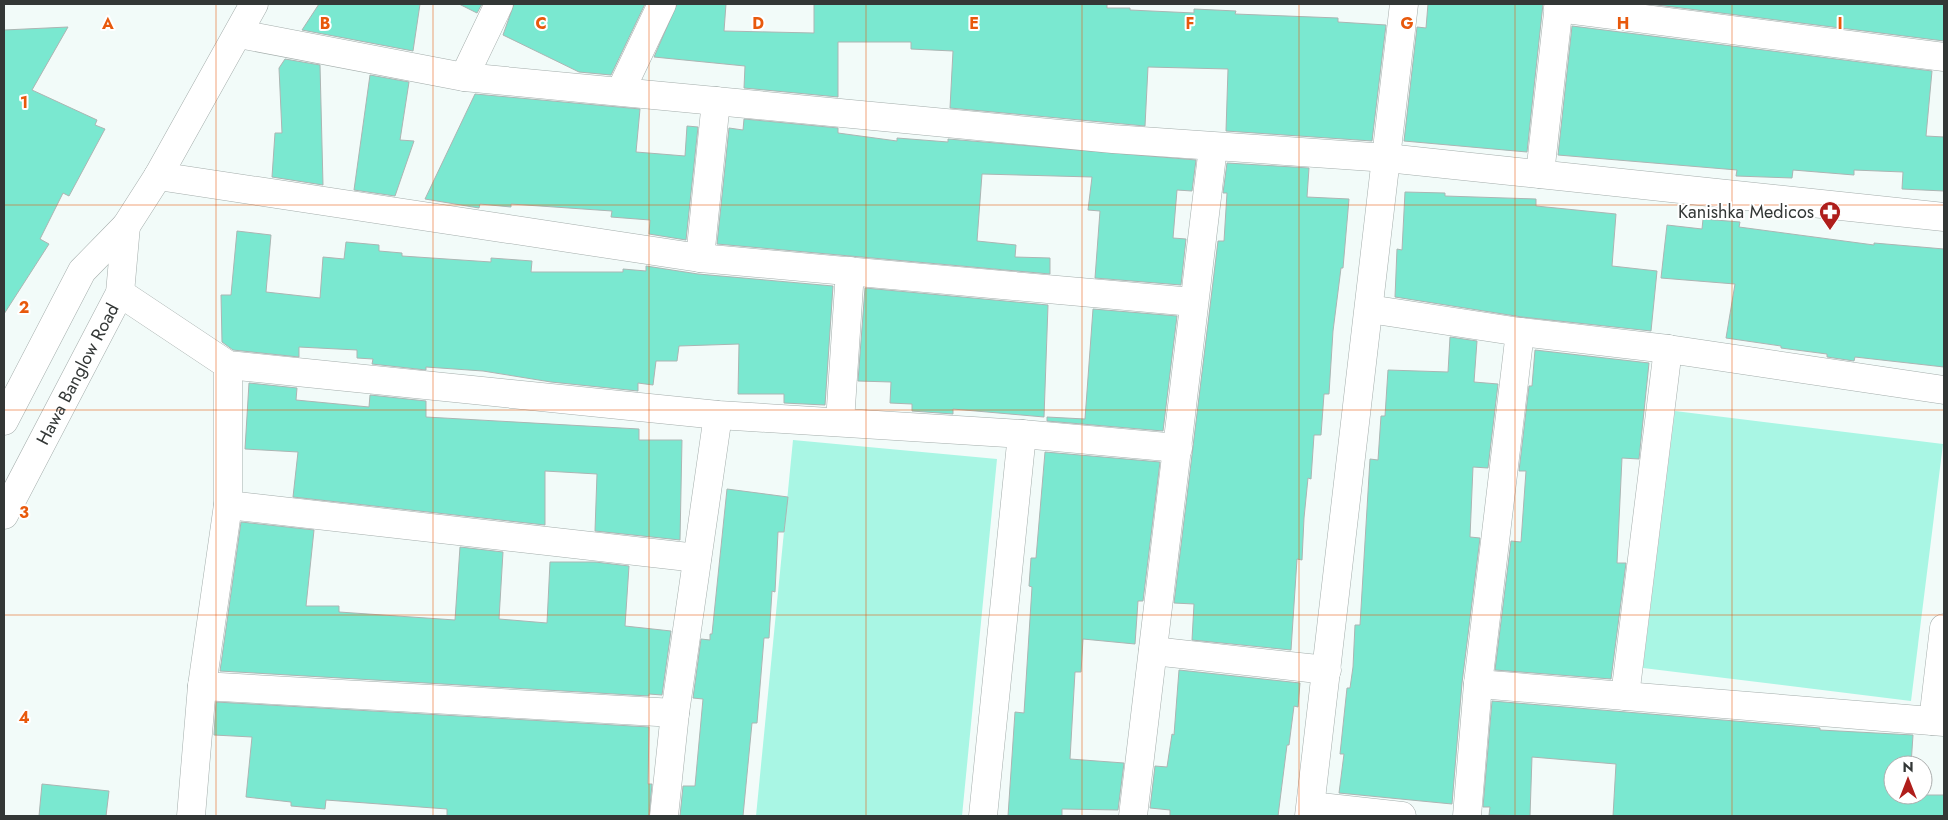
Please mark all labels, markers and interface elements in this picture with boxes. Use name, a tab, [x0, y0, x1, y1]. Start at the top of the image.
text: A	[101, 12, 114, 35]
text: B	[320, 12, 330, 35]
text: C	[535, 12, 547, 35]
text: D	[752, 12, 764, 35]
text: E	[969, 12, 979, 35]
text: F	[1186, 12, 1194, 35]
text: G	[1400, 12, 1414, 35]
text: H	[1617, 12, 1629, 35]
text: I	[1837, 12, 1843, 35]
text: 1	[20, 91, 28, 114]
place label: Kanishka Medicos	[1678, 199, 1814, 225]
pharmacy icon: Kanishka Medicos	[1818, 200, 1842, 231]
text: 2	[19, 296, 29, 319]
street label: Hawa Banglow Road	[30, 299, 125, 449]
text: 3	[19, 501, 29, 524]
text: 4	[18, 706, 30, 729]
north arrow	[1883, 755, 1933, 805]
text: N	[1902, 757, 1914, 777]

